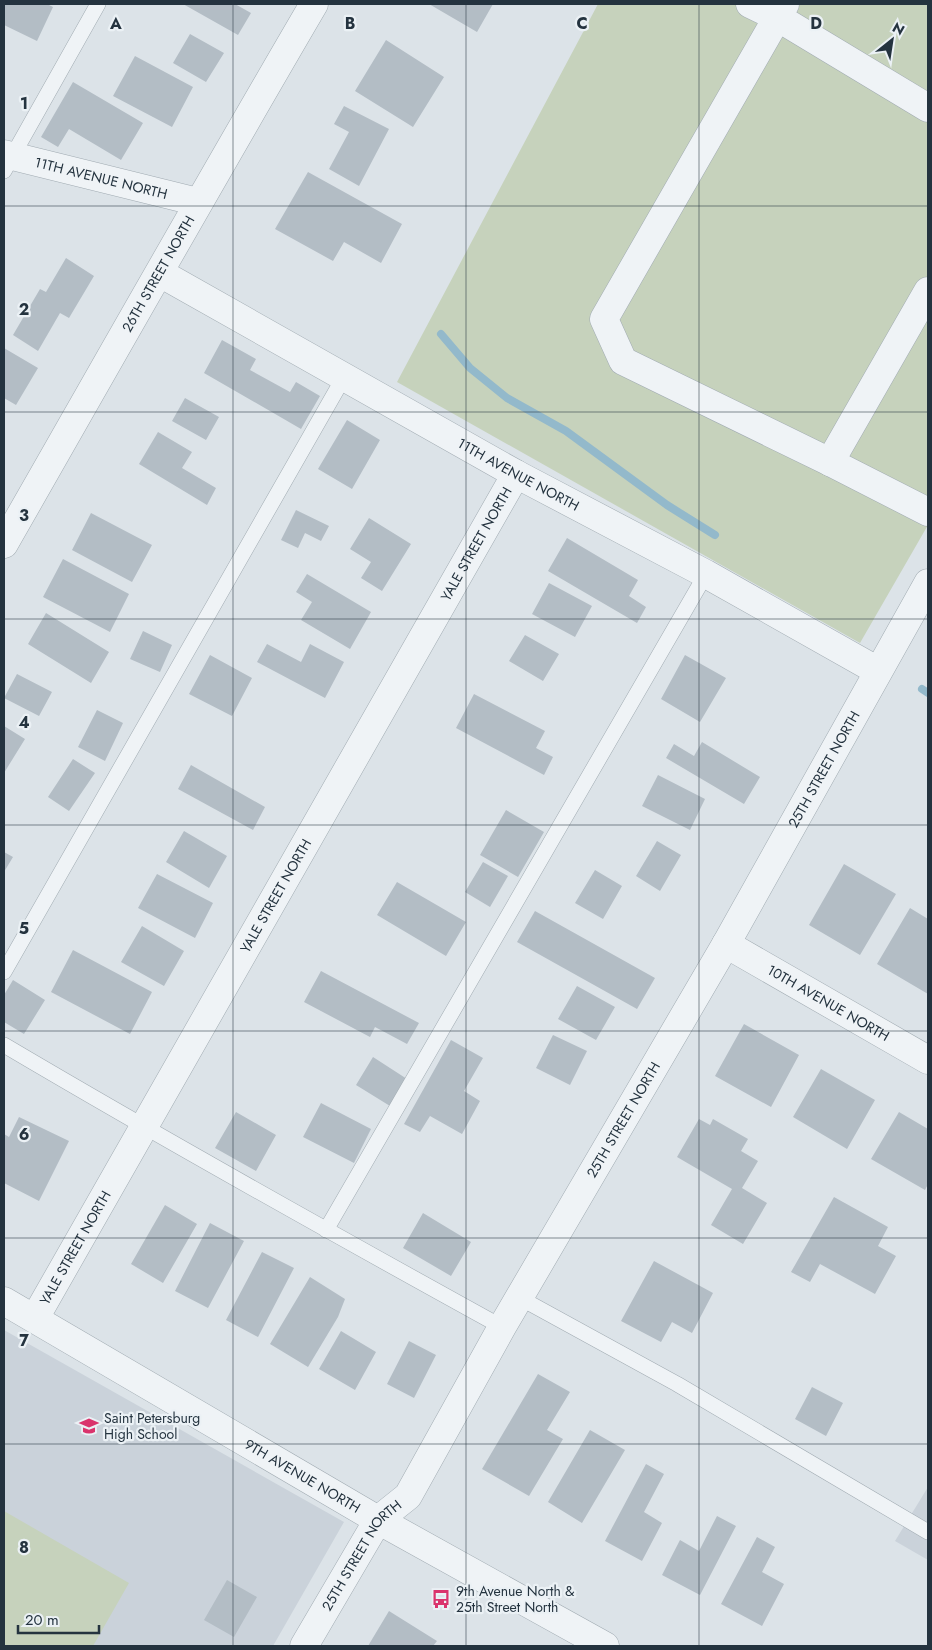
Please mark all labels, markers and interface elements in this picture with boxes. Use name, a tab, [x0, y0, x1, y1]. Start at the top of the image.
text: A	[109, 12, 122, 35]
text: B	[345, 12, 355, 35]
text: C	[576, 12, 588, 35]
text: D	[810, 12, 822, 35]
north arrow	[867, 15, 917, 65]
text: N	[889, 17, 908, 40]
text: 1	[20, 92, 28, 115]
street label: 11TH AVENUE NORTH	[33, 152, 169, 204]
street label: 26TH STREET NORTH	[117, 212, 199, 336]
text: 2	[19, 298, 29, 321]
street label: 11TH AVENUE NORTH	[454, 433, 583, 516]
street label: YALE STREET NORTH	[436, 483, 517, 605]
text: 3	[19, 504, 29, 527]
street label: 25TH STREET NORTH	[783, 707, 865, 831]
text: 4	[18, 711, 30, 734]
street label: YALE STREET NORTH	[235, 835, 316, 956]
text: 5	[19, 917, 29, 940]
street label: 10TH AVENUE NORTH	[763, 960, 893, 1046]
street label: 25TH STREET NORTH	[581, 1058, 665, 1181]
text: 6	[19, 1123, 29, 1146]
street label: YALE STREET NORTH	[35, 1187, 116, 1308]
text: 7	[19, 1329, 29, 1352]
place label: Saint Petersburg High School	[104, 1408, 200, 1444]
school or university icon: Saint Petersburg High School	[78, 1415, 100, 1437]
street label: 9TH AVENUE NORTH	[241, 1434, 364, 1518]
street label: 25TH STREET NORTH	[317, 1495, 406, 1614]
text: 8	[19, 1536, 29, 1559]
place label: 9th Avenue North & 25th Street North	[456, 1581, 575, 1617]
bus stop icon: 9th Avenue North & 25th Street North	[430, 1588, 452, 1610]
scale bar	[18, 1602, 99, 1634]
text: 20 m	[25, 1609, 59, 1631]

